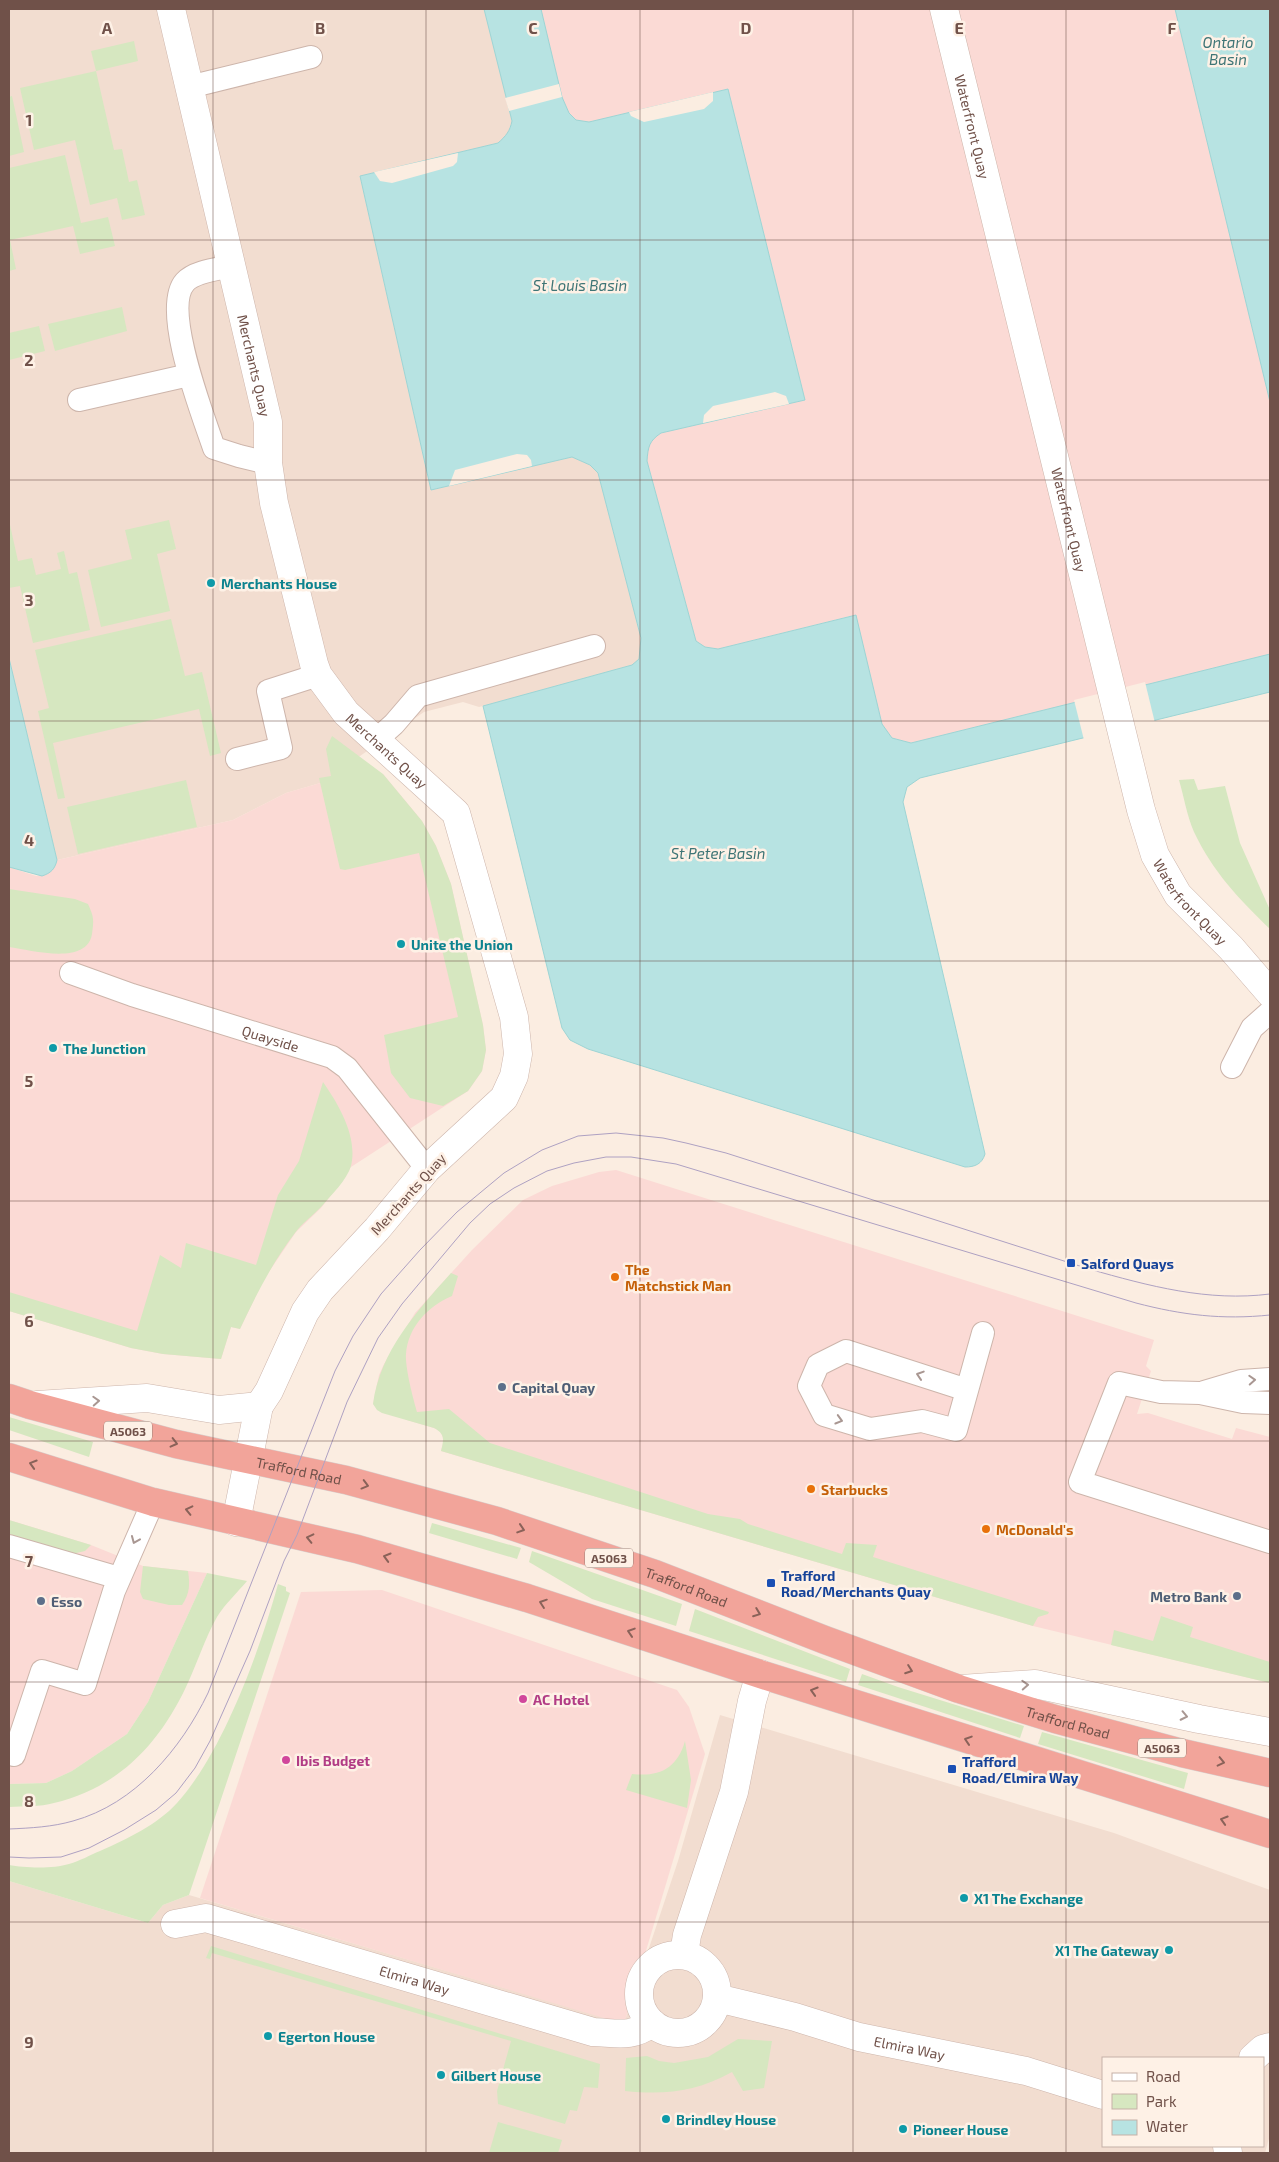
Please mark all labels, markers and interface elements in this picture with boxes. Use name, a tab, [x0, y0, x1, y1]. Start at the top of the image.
text: A	[102, 18, 113, 37]
text: B	[315, 18, 325, 37]
text: C	[528, 18, 538, 37]
text: D	[741, 18, 752, 37]
text: E	[954, 18, 964, 37]
text: F	[1168, 18, 1177, 37]
water label: Ontario Basin	[1202, 33, 1254, 68]
street label: Waterfront Quay	[952, 72, 994, 181]
text: 1	[26, 110, 32, 129]
water label: St Louis Basin	[533, 276, 627, 294]
street label: Merchants Quay	[235, 313, 275, 419]
text: 2	[24, 350, 34, 369]
street label: Waterfront Quay	[1049, 466, 1091, 574]
place label: Merchants House	[221, 575, 337, 592]
marker: Merchants House	[205, 577, 217, 589]
text: 3	[24, 590, 34, 609]
street label: Merchants Quay	[343, 709, 432, 792]
text: 4	[24, 830, 34, 849]
water label: St Peter Basin	[671, 844, 765, 862]
street label: Waterfront Quay	[1150, 855, 1231, 948]
place label: Unite the Union	[411, 936, 513, 953]
marker: Unite the Union	[395, 938, 407, 950]
street label: Quayside	[240, 1021, 301, 1055]
place label: The Junction	[63, 1040, 146, 1057]
marker: The Junction	[47, 1042, 59, 1054]
text: 5	[25, 1071, 34, 1090]
street label: Merchants Quay	[367, 1149, 450, 1238]
place label: Salford Quays	[1081, 1255, 1174, 1273]
marker: Salford Quays	[1065, 1257, 1077, 1269]
place label: The Matchstick Man	[625, 1261, 731, 1294]
marker: The Matchstick Man	[609, 1271, 621, 1283]
text: 6	[24, 1311, 34, 1330]
one-way arrow	[916, 1371, 925, 1381]
one-way arrow	[1248, 1375, 1256, 1386]
place label: Capital Quay	[512, 1379, 595, 1397]
marker: Capital Quay	[496, 1381, 508, 1393]
one-way arrow	[92, 1396, 100, 1407]
one-way arrow	[835, 1414, 843, 1424]
road number: A5063	[104, 1422, 152, 1440]
one-way arrow	[169, 1437, 178, 1448]
street label: Trafford Road	[255, 1453, 343, 1487]
one-way arrow	[29, 1460, 37, 1470]
one-way arrow	[361, 1479, 369, 1489]
place label: Starbucks	[821, 1481, 888, 1498]
marker: Starbucks	[805, 1483, 817, 1495]
one-way arrow	[184, 1505, 193, 1516]
place label: McDonald's	[996, 1521, 1074, 1538]
marker: McDonald's	[980, 1523, 992, 1535]
one-way arrow	[517, 1524, 525, 1534]
one-way arrow	[305, 1533, 314, 1544]
one-way arrow	[131, 1535, 141, 1543]
road number: A5063	[585, 1549, 633, 1568]
text: 7	[25, 1551, 34, 1570]
one-way arrow	[383, 1552, 391, 1563]
street label: Trafford Road	[643, 1563, 730, 1610]
place label: Trafford Road/Merchants Quay	[781, 1567, 931, 1601]
marker: Trafford Road/Merchants Quay	[765, 1577, 777, 1589]
place label: Metro Bank	[1150, 1588, 1227, 1605]
marker: Metro Bank	[1231, 1590, 1243, 1602]
place label: Esso	[51, 1593, 82, 1610]
marker: Esso	[35, 1595, 47, 1607]
one-way arrow	[539, 1599, 548, 1609]
one-way arrow	[752, 1607, 761, 1617]
one-way arrow	[627, 1628, 636, 1638]
one-way arrow	[904, 1664, 913, 1674]
one-way arrow	[1022, 1679, 1030, 1690]
one-way arrow	[810, 1686, 818, 1696]
place label: AC Hotel	[533, 1691, 590, 1708]
marker: AC Hotel	[517, 1693, 529, 1705]
street label: Trafford Road	[1024, 1702, 1112, 1742]
one-way arrow	[1180, 1710, 1189, 1721]
one-way arrow	[965, 1735, 973, 1745]
road number: A5063	[1138, 1739, 1186, 1758]
place label: Ibis Budget	[296, 1752, 370, 1769]
place label: Trafford Road/Elmira Way	[962, 1753, 1078, 1786]
marker: Ibis Budget	[280, 1754, 292, 1766]
one-way arrow	[1216, 1756, 1225, 1767]
marker: Trafford Road/Elmira Way	[946, 1763, 958, 1775]
text: 8	[24, 1791, 34, 1810]
one-way arrow	[1220, 1815, 1228, 1825]
place label: X1 The Exchange	[974, 1890, 1083, 1907]
marker: X1 The Exchange	[958, 1892, 970, 1904]
place label: X1 The Gateway	[1055, 1942, 1159, 1959]
marker: X1 The Gateway	[1163, 1944, 1175, 1956]
street label: Elmira Way	[378, 1961, 452, 1998]
place label: Egerton House	[278, 2028, 375, 2045]
marker: Egerton House	[262, 2030, 274, 2042]
text: 9	[24, 2032, 34, 2051]
street label: Elmira Way	[873, 2032, 947, 2063]
legend	[1102, 2057, 1264, 2147]
place label: Gilbert House	[451, 2067, 541, 2084]
text: Road	[1146, 2067, 1181, 2085]
marker: Gilbert House	[435, 2069, 447, 2081]
text: Park	[1146, 2092, 1177, 2110]
place label: Brindley House	[676, 2111, 776, 2128]
marker: Brindley House	[660, 2113, 672, 2125]
text: Water	[1146, 2117, 1188, 2135]
place label: Pioneer House	[913, 2121, 1008, 2138]
marker: Pioneer House	[897, 2123, 909, 2135]

